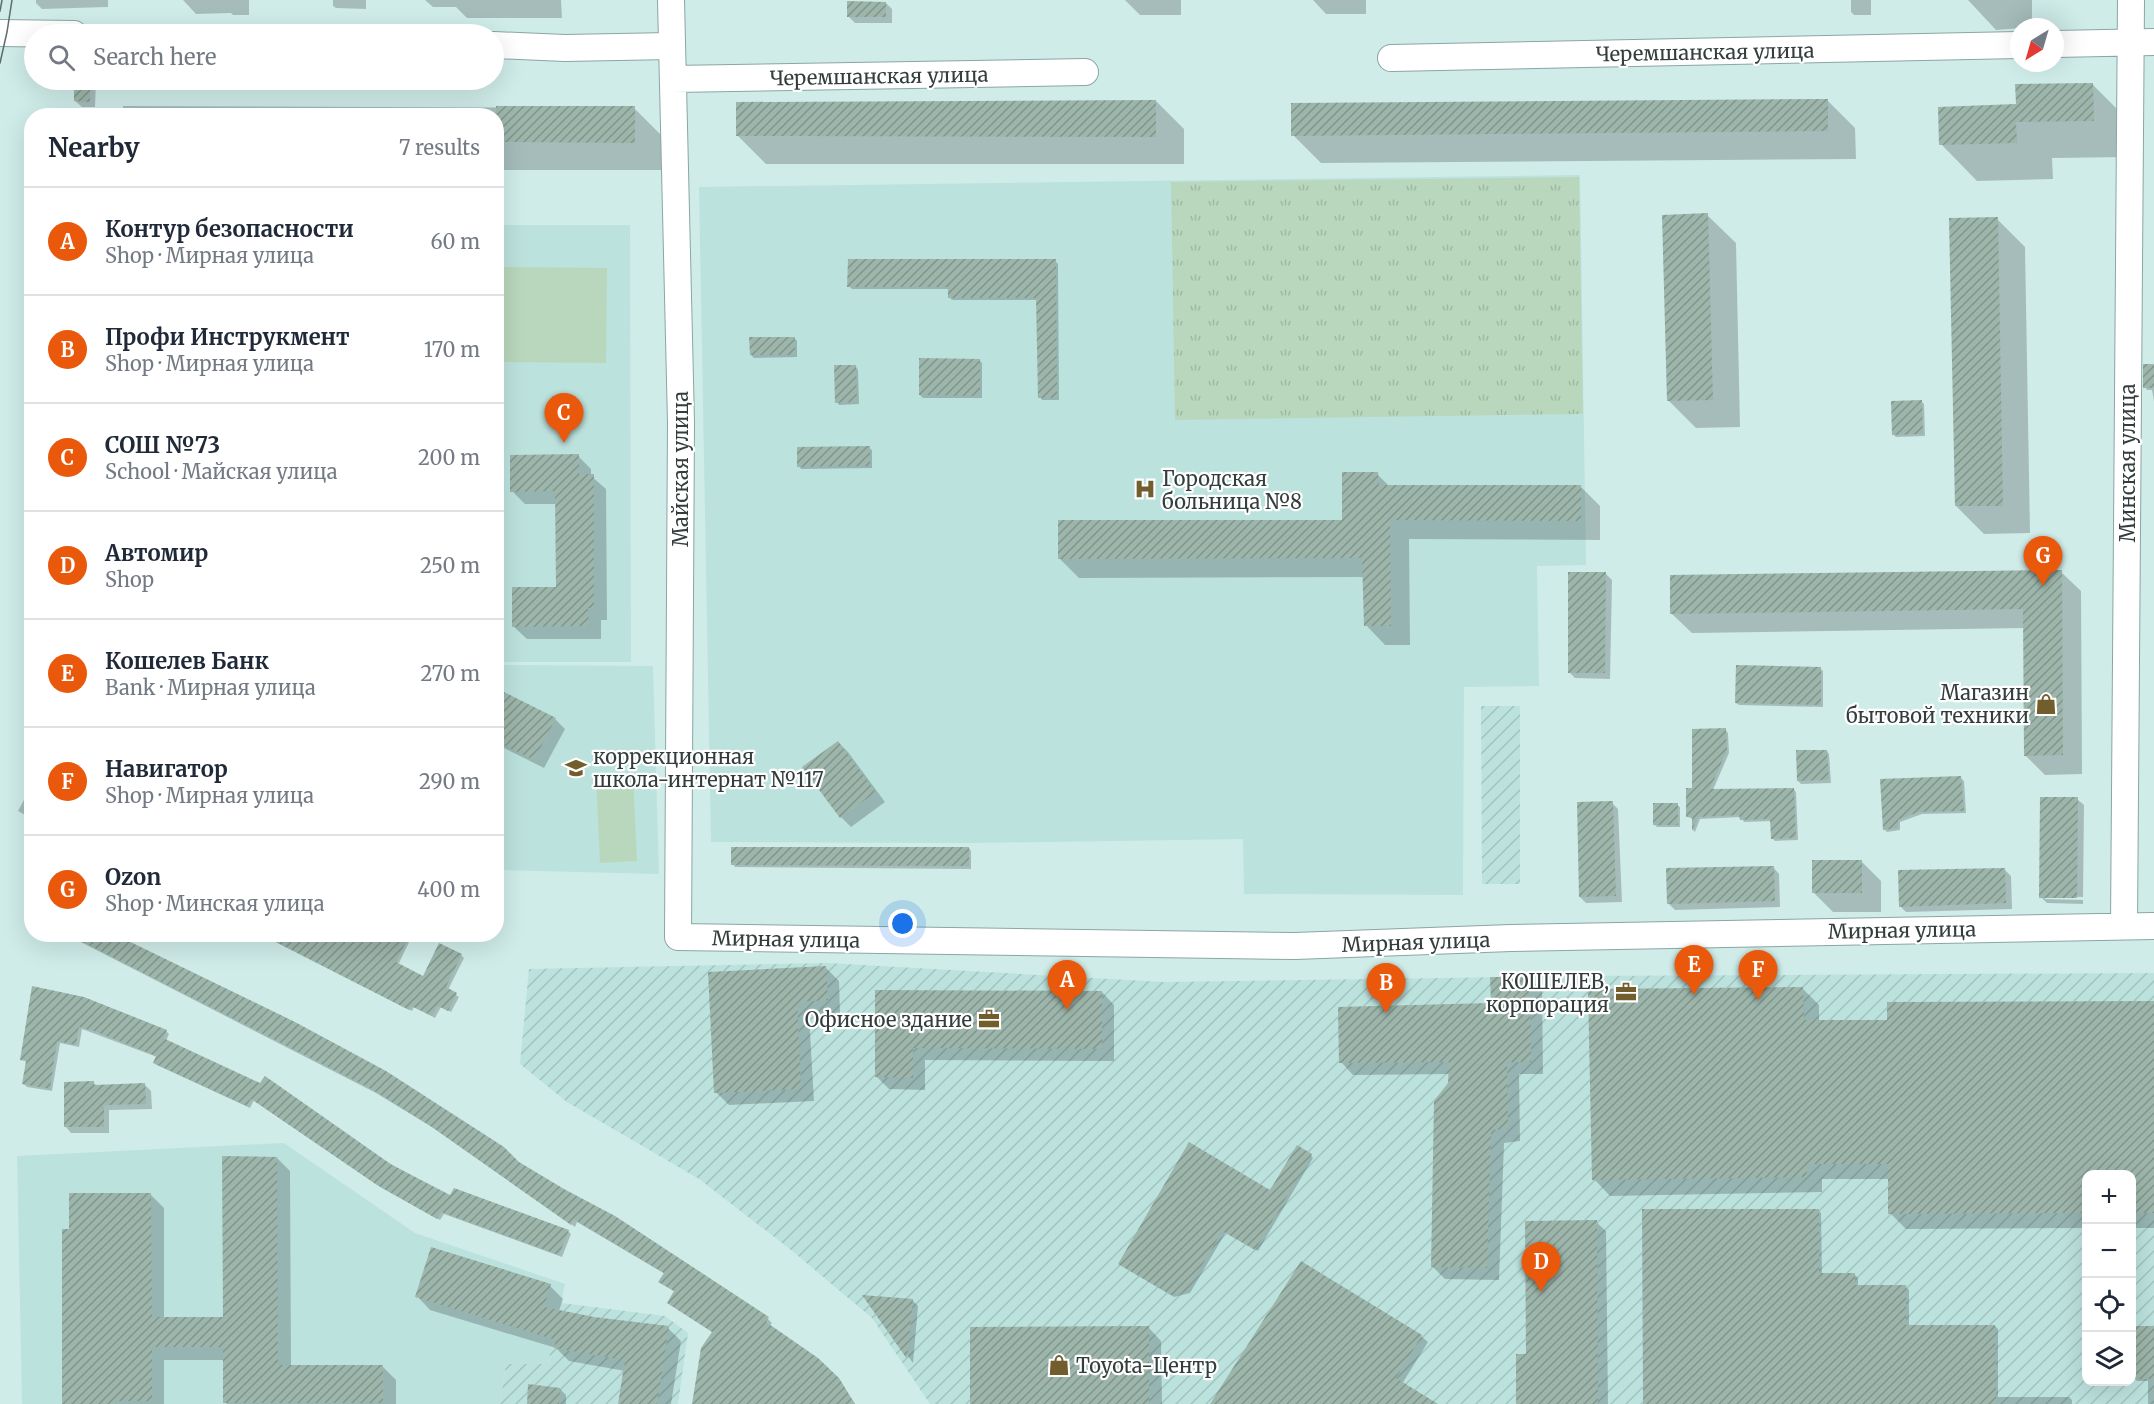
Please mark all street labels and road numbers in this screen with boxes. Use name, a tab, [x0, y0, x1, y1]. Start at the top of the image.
street label: Черемшанская улица	[1596, 38, 1815, 66]
street label: Черемшанская улица	[770, 62, 989, 90]
street label: Минская улица	[2115, 383, 2140, 542]
street label: Майская улица	[668, 391, 693, 547]
street label: Мирная улица	[1828, 916, 1977, 944]
street label: Мирная улица	[712, 925, 861, 953]
street label: Мирная улица	[1341, 927, 1491, 957]

